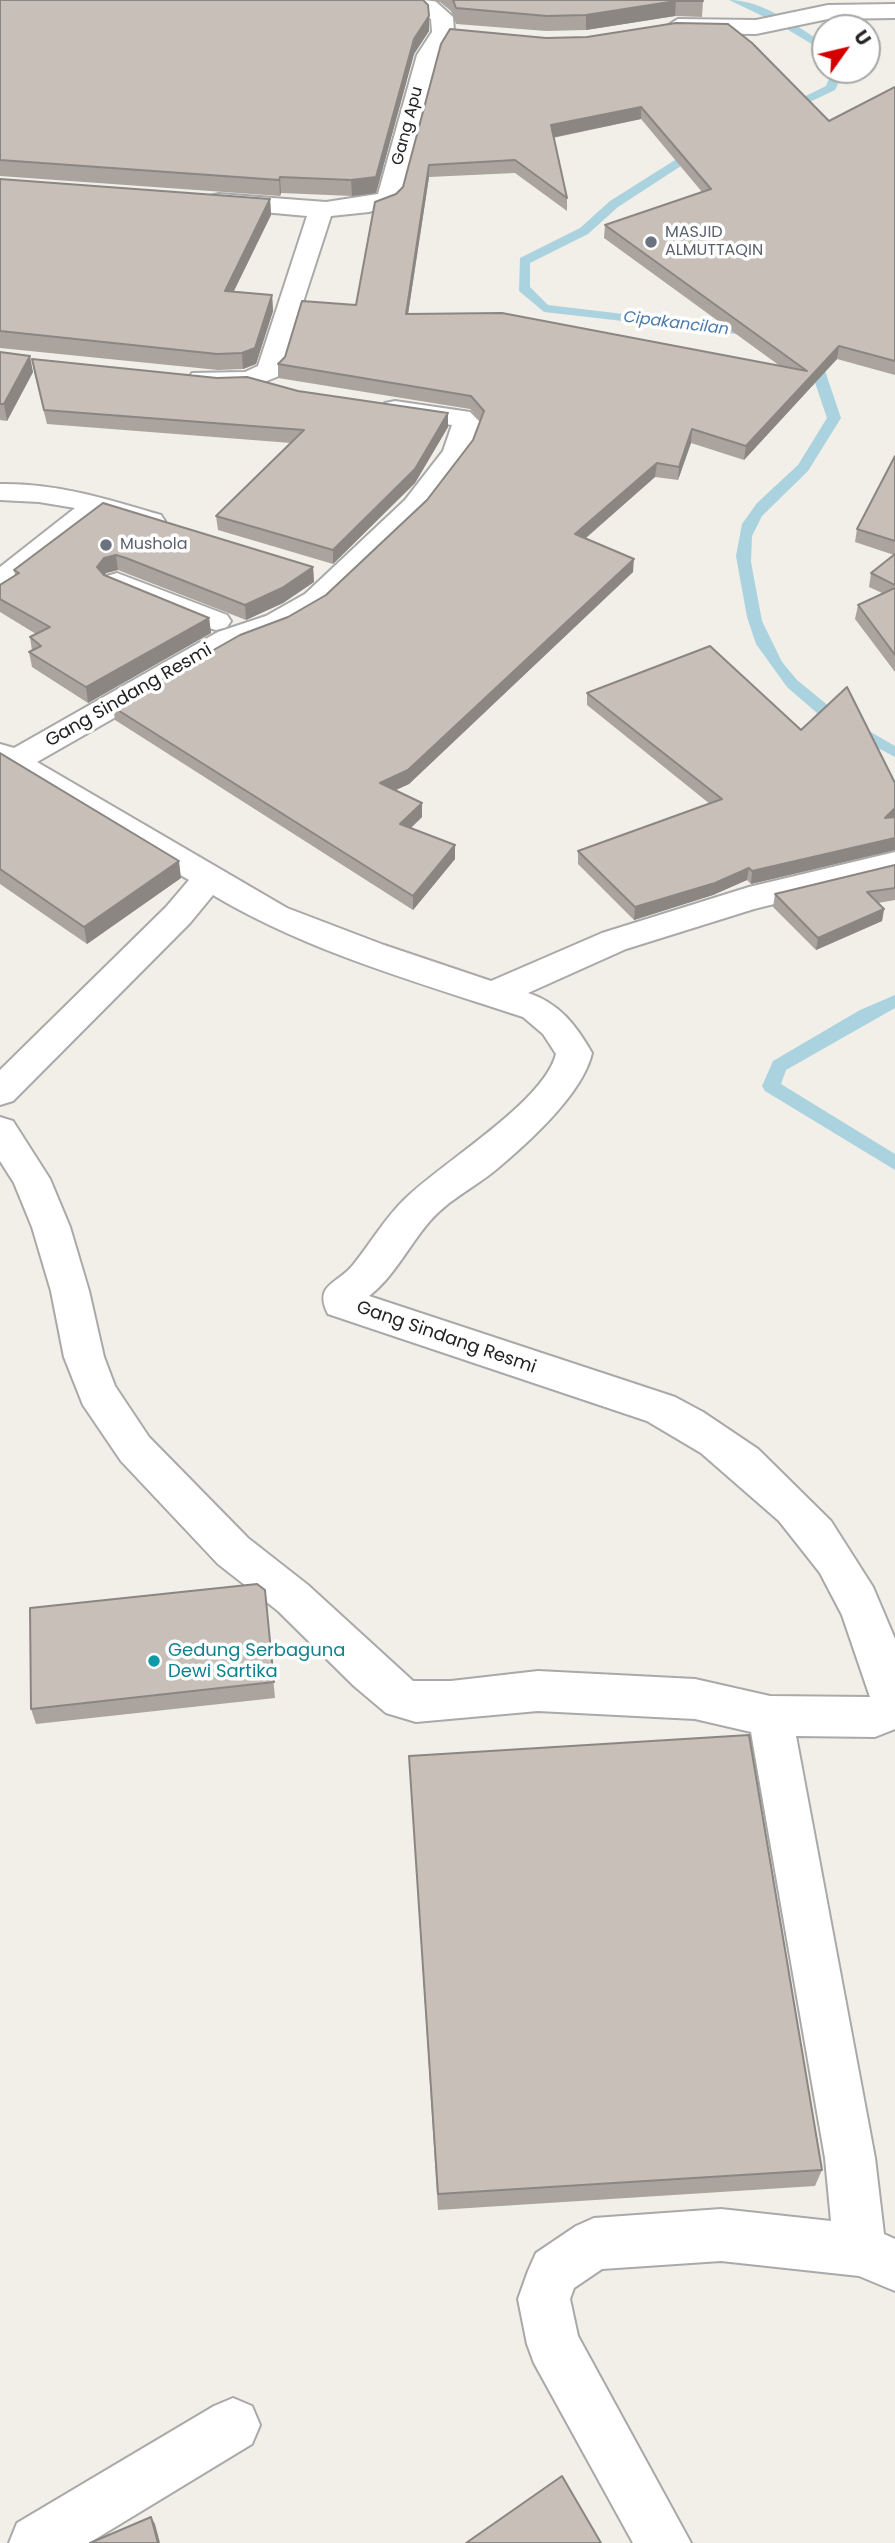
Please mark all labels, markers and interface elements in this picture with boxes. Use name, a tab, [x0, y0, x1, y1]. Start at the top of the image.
north arrow	[811, 14, 881, 84]
text: U	[847, 25, 877, 51]
street label: Gang Apu	[388, 85, 428, 167]
place label: MASJID ALMUTTAQIN	[665, 223, 763, 261]
marker: MASJID ALMUTTAQIN	[643, 234, 659, 250]
water label: Cipakancilan	[622, 308, 730, 340]
place label: Mushola	[120, 535, 188, 555]
marker: Mushola	[98, 537, 114, 553]
street label: Gang Sindang Resmi	[42, 640, 216, 752]
street label: Gang Sindang Resmi	[353, 1297, 539, 1379]
place label: Gedung Serbaguna Dewi Sartika	[168, 1640, 345, 1682]
marker: Gedung Serbaguna Dewi Sartika	[146, 1653, 162, 1669]

